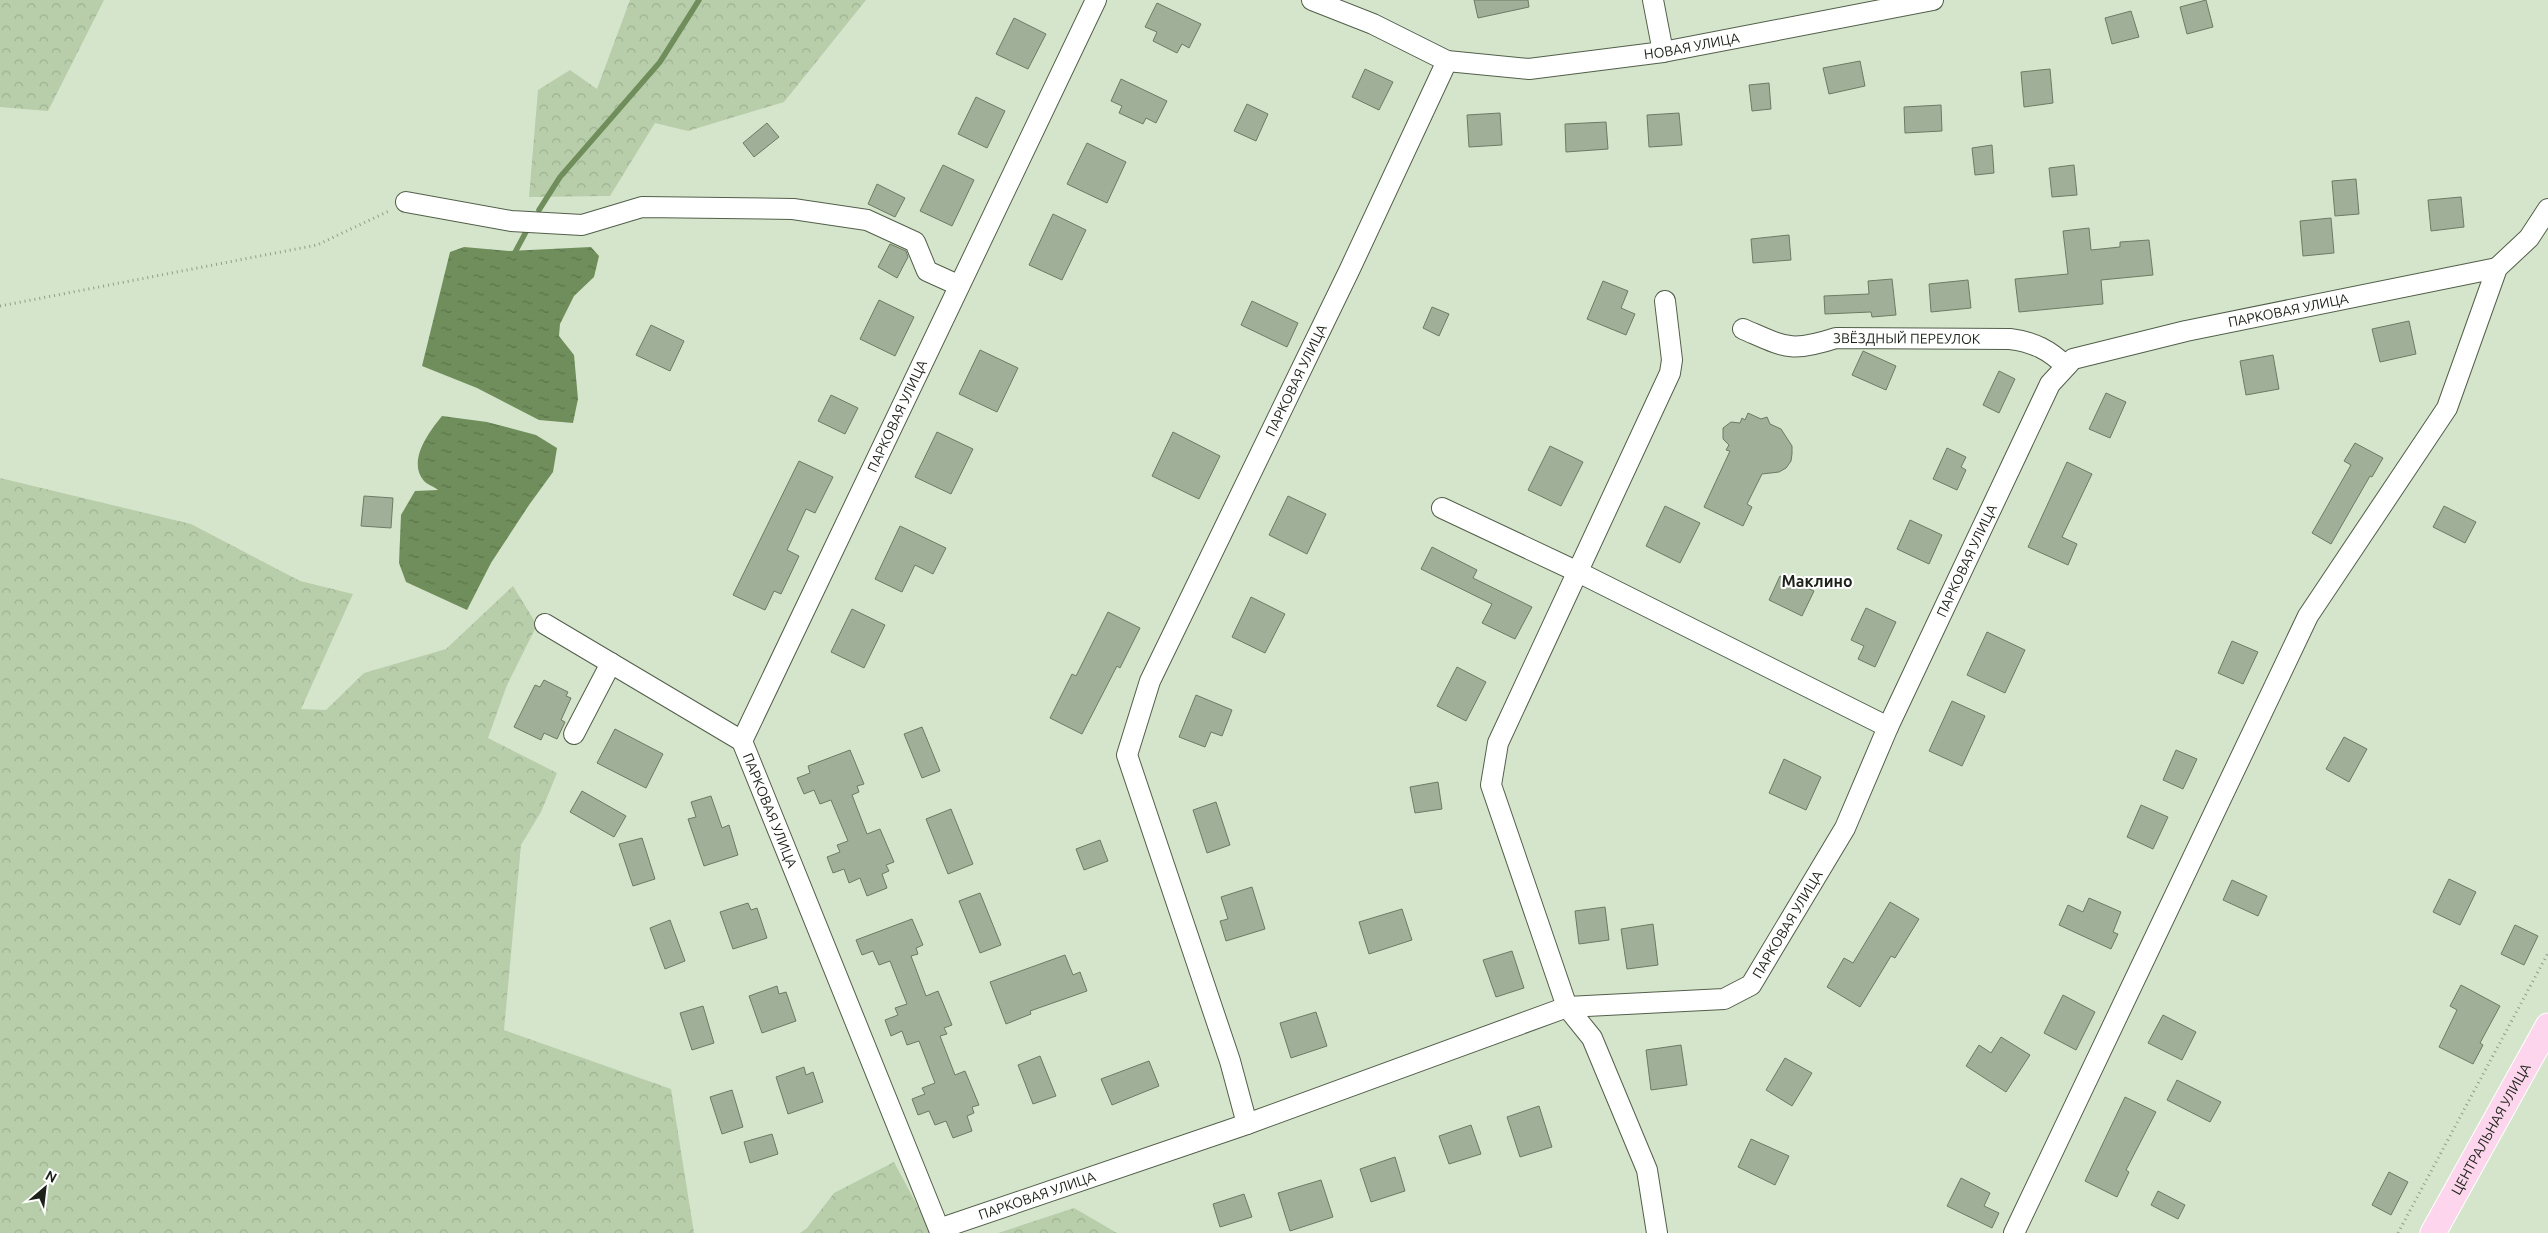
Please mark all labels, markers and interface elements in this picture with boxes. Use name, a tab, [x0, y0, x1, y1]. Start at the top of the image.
street label: НОВАЯ УЛИЦА	[1643, 29, 1741, 62]
street label: ПАРКОВАЯ УЛИЦА	[2227, 290, 2350, 330]
street label: ПАРКОВАЯ УЛИЦА	[1262, 322, 1330, 439]
street label: ЗВЁЗДНЫЙ ПЕРЕУЛОК	[1833, 329, 1981, 347]
street label: ПАРКОВАЯ УЛИЦА	[864, 357, 930, 475]
street label: ПАРКОВАЯ УЛИЦА	[1933, 502, 2000, 619]
district label: Маклино	[1781, 572, 1853, 590]
street label: ПАРКОВАЯ УЛИЦА	[740, 751, 800, 870]
street label: ПАРКОВАЯ УЛИЦА	[1749, 868, 1826, 981]
street label: ЦЕНТРАЛЬНАЯ УЛИЦА	[2448, 1060, 2534, 1198]
north arrow	[20, 1163, 70, 1213]
text: N	[43, 1167, 59, 1186]
street label: ПАРКОВАЯ УЛИЦА	[976, 1168, 1098, 1223]

